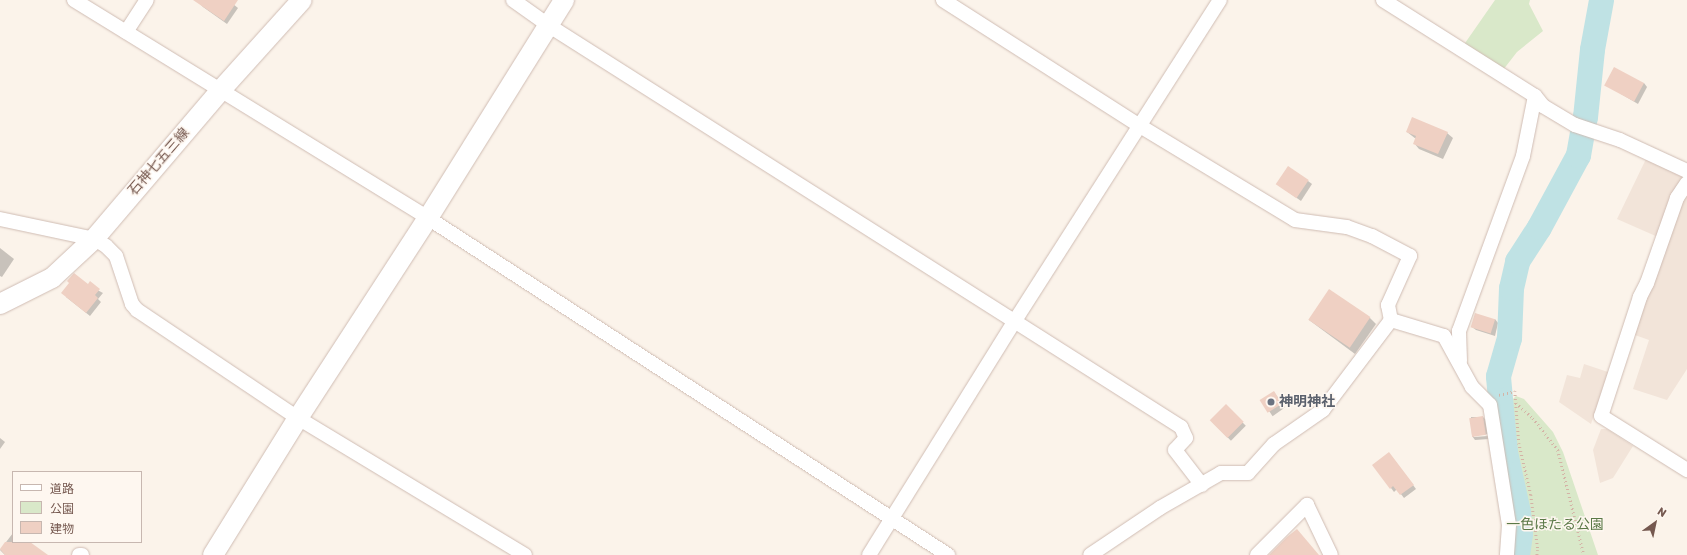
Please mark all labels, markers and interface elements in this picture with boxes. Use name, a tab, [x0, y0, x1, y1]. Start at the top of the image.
street label: 石神七五三線	[125, 125, 193, 199]
place label: 神明神社	[1279, 394, 1335, 410]
marker: 神明神社	[1266, 397, 1276, 407]
legend	[12, 471, 142, 543]
text: 道路	[50, 482, 74, 496]
text: 公園	[50, 502, 74, 516]
north arrow	[1635, 503, 1675, 543]
text: N	[1655, 505, 1669, 520]
park label: 一色ほたる公園	[1506, 517, 1604, 533]
text: 建物	[50, 522, 74, 536]

